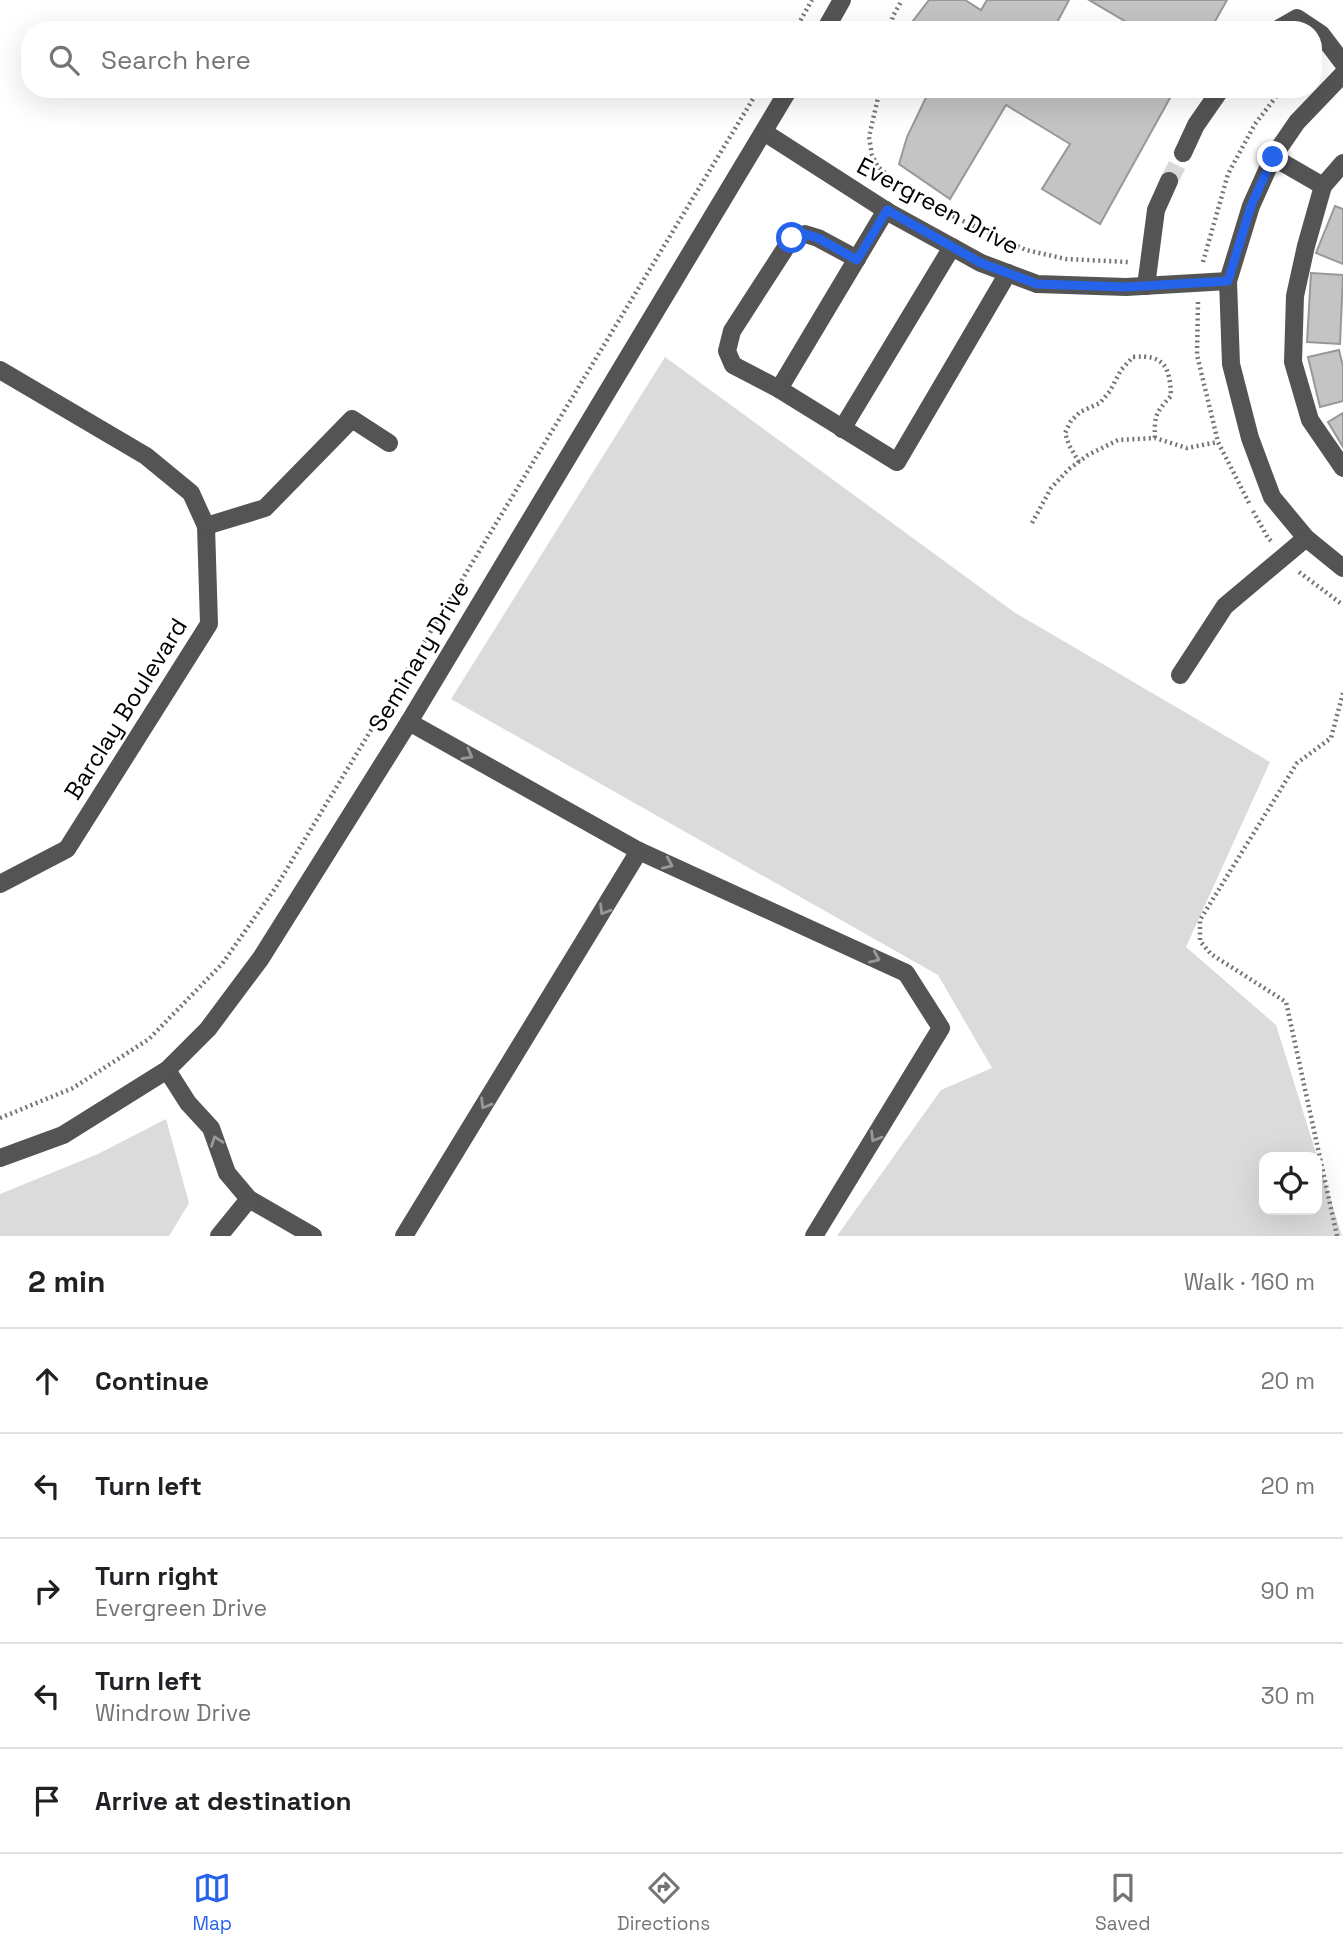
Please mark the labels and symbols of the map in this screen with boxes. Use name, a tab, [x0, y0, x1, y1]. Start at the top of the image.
route end	[1257, 141, 1288, 172]
street label: Evergreen Drive	[852, 150, 1025, 261]
route start	[776, 222, 807, 253]
street label: Seminary Drive	[361, 574, 476, 737]
street label: Barclay Boulevard	[57, 612, 194, 805]
one-way arrow	[461, 747, 473, 760]
one-way arrow	[660, 856, 673, 870]
one-way arrow	[599, 902, 612, 915]
one-way arrow	[868, 950, 880, 964]
one-way arrow	[481, 1096, 494, 1109]
one-way arrow	[870, 1129, 883, 1142]
one-way arrow	[210, 1135, 224, 1147]

